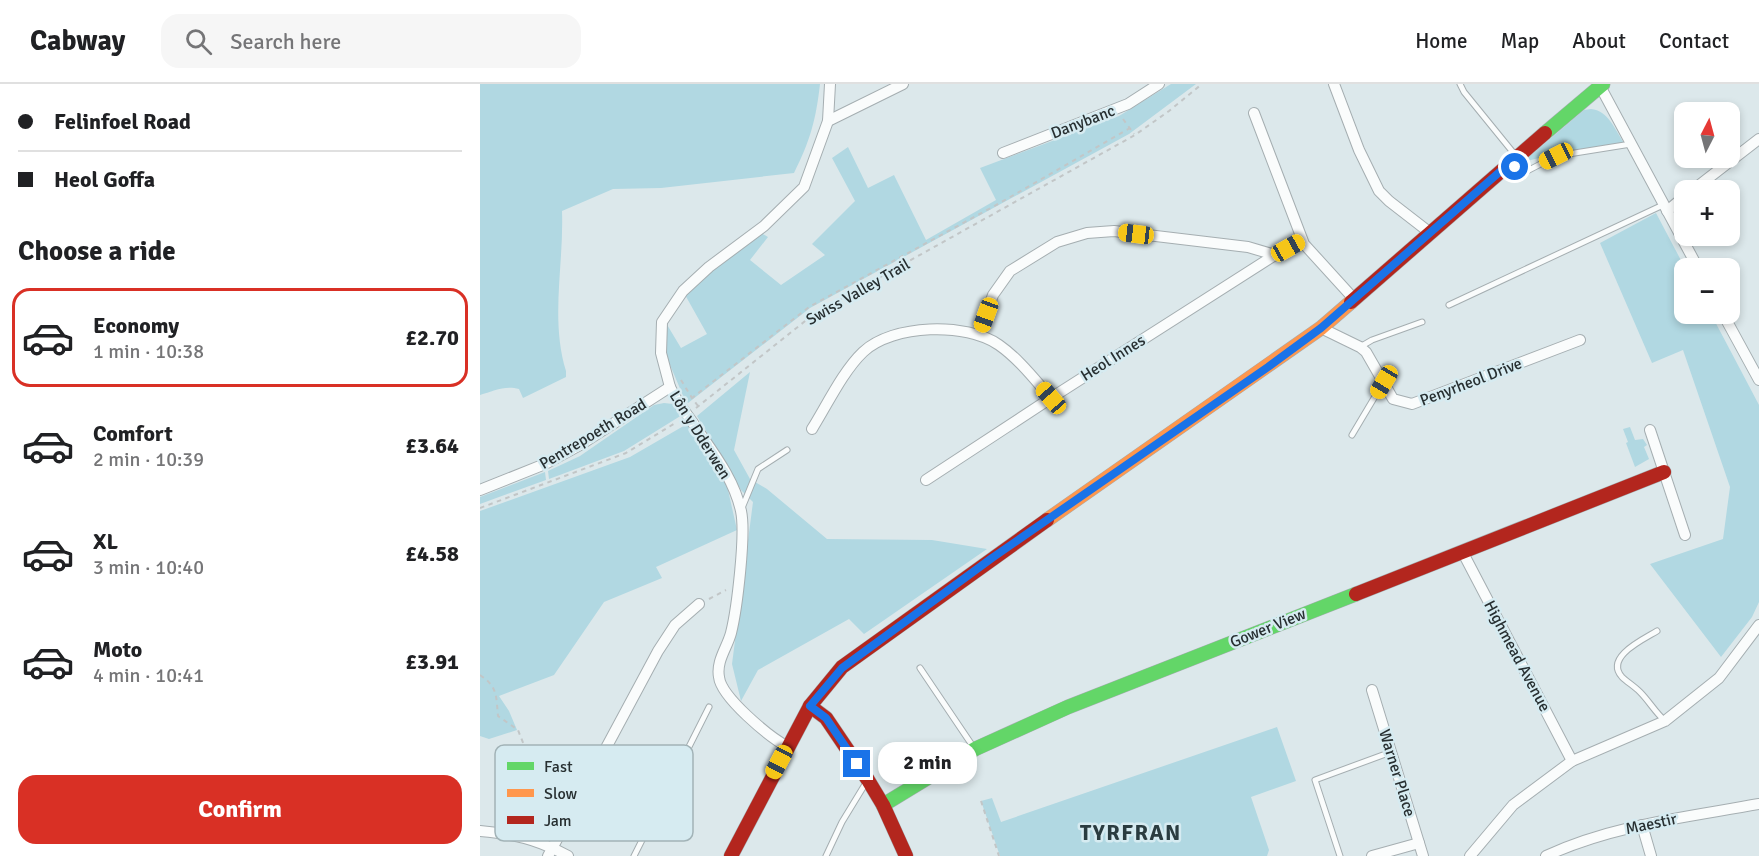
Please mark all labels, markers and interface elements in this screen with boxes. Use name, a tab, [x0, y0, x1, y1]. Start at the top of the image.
search box	[161, 14, 581, 68]
text: Cabway	[30, 24, 125, 58]
icon: search	[182, 25, 215, 58]
text: Search here	[230, 28, 341, 55]
text: Home	[1415, 28, 1468, 54]
text: Map	[1501, 28, 1539, 54]
text: About	[1572, 28, 1626, 54]
text: Contact	[1659, 28, 1729, 54]
street label: Danybanc	[1048, 101, 1118, 143]
north arrow	[1674, 102, 1740, 168]
map controls	[1674, 102, 1740, 324]
text: Felinfoel Road	[54, 108, 191, 135]
car	[1536, 140, 1576, 172]
route start	[1501, 153, 1528, 180]
text: Heol Goffa	[54, 166, 155, 193]
button: +	[1674, 180, 1740, 246]
car	[1117, 223, 1155, 245]
car	[1268, 231, 1308, 265]
text: Choose a ride	[18, 235, 176, 268]
street label: Swiss Valley Trail	[802, 254, 914, 330]
button: −	[1674, 258, 1740, 324]
car	[971, 295, 1001, 335]
icon: car	[21, 311, 75, 365]
text: Economy	[93, 312, 179, 339]
text: £2.70	[405, 324, 459, 351]
street label: Heol Innes	[1077, 330, 1149, 386]
text: 1 min · 10:38	[93, 339, 204, 364]
street label: Penyrheol Drive	[1417, 353, 1525, 411]
car	[1367, 362, 1401, 402]
car	[1032, 379, 1070, 417]
street label: Lôn y Dderwen	[665, 387, 735, 483]
street label: Pentrepoeth Road	[536, 394, 650, 474]
icon: car	[21, 419, 75, 473]
text: Comfort	[93, 420, 173, 447]
text: £3.64	[405, 432, 459, 459]
text: 2 min · 10:39	[93, 447, 204, 472]
icon: car	[21, 527, 75, 581]
text: XL	[93, 528, 118, 555]
text: £4.58	[405, 540, 459, 567]
text: 3 min · 10:40	[93, 555, 204, 580]
street label: Highmead Avenue	[1479, 597, 1555, 715]
street label: Gower View	[1227, 604, 1309, 652]
icon: car	[21, 635, 75, 689]
text: Moto	[93, 636, 142, 663]
text: £3.91	[405, 648, 459, 675]
text: 4 min · 10:41	[93, 663, 204, 688]
street label: Warner Place	[1374, 727, 1420, 819]
car	[763, 742, 795, 782]
callout: 2 min	[878, 743, 977, 785]
legend	[495, 745, 693, 841]
route end	[843, 750, 870, 777]
text: 2 min	[903, 750, 952, 775]
text: Fast	[544, 757, 573, 777]
button: Confirm	[18, 775, 462, 844]
text: Slow	[544, 784, 578, 804]
street label: Maestir	[1624, 809, 1679, 839]
text: Jam	[544, 811, 572, 831]
district label: TYRFRAN	[1080, 819, 1182, 846]

